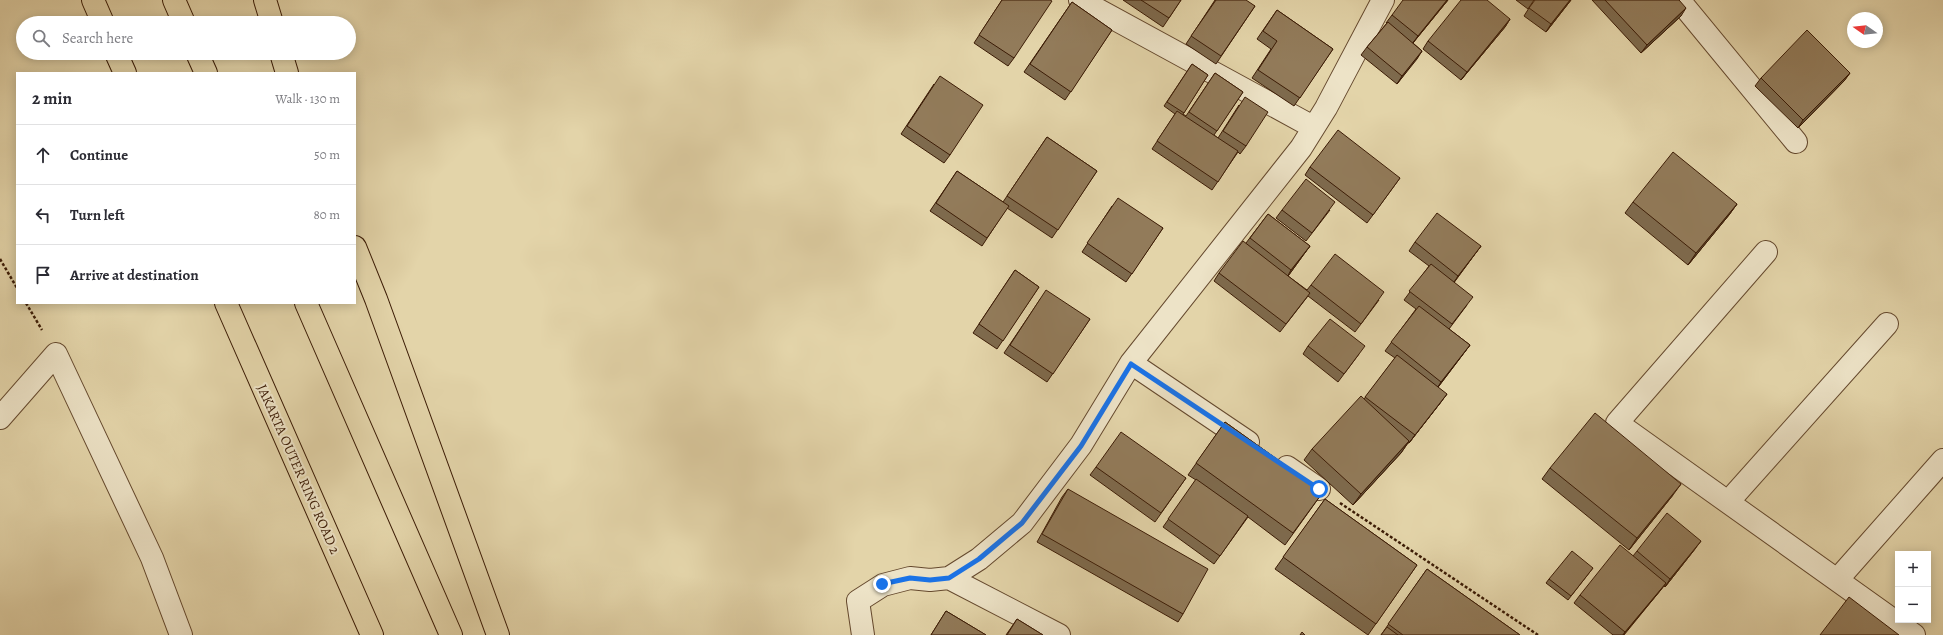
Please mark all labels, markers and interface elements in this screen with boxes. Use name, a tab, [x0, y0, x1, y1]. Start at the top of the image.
north arrow	[1847, 12, 1883, 48]
search box	[16, 16, 356, 60]
icon: search	[30, 27, 52, 49]
text: Search here	[62, 28, 133, 48]
text: 2 min	[32, 87, 72, 110]
text: Walk · 130 m	[275, 90, 340, 107]
icon: ahead	[32, 144, 54, 166]
text: Continue	[70, 145, 128, 165]
text: 50 m	[314, 146, 340, 163]
icon: left	[32, 204, 54, 226]
text: Turn left	[70, 205, 125, 225]
text: 80 m	[313, 206, 340, 223]
icon: arrive	[32, 264, 54, 286]
text: Arrive at destination	[70, 265, 199, 285]
street label: JAKARTA OUTER RING ROAD 2	[252, 381, 345, 557]
route start	[1310, 480, 1328, 498]
map controls	[1895, 551, 1931, 623]
button: +	[1895, 551, 1931, 587]
route end	[873, 575, 891, 593]
button: −	[1895, 587, 1931, 623]

